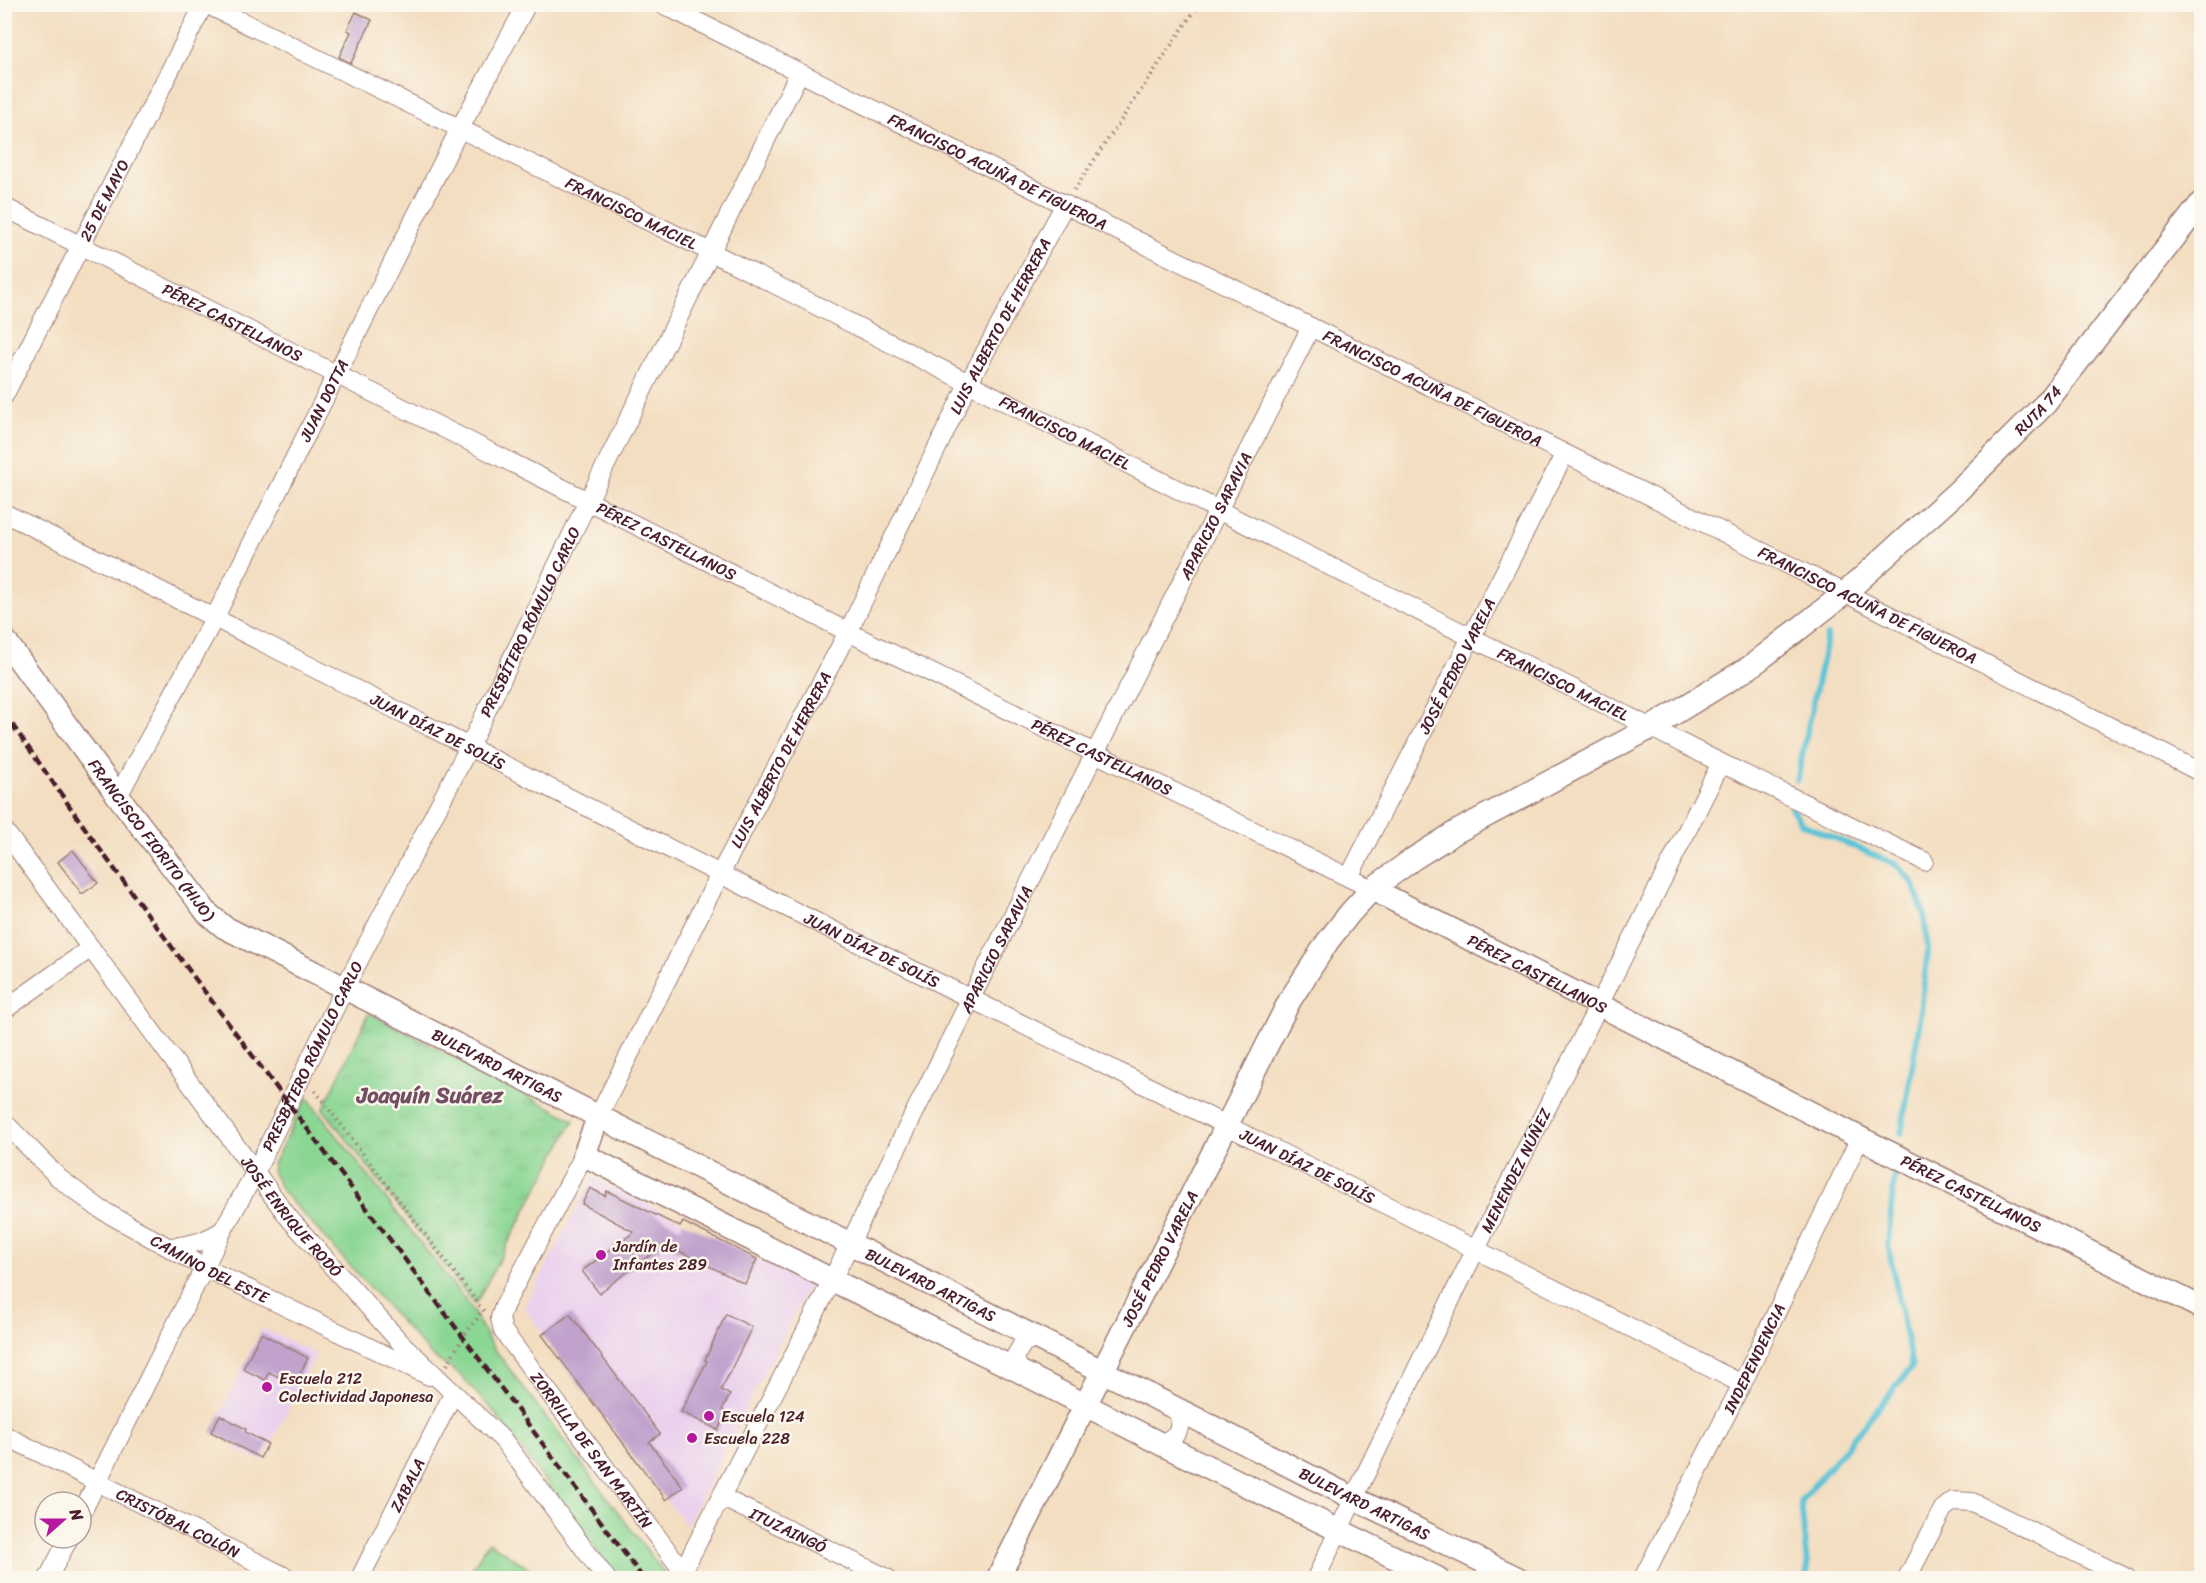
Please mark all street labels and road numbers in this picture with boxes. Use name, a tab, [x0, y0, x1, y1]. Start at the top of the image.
street label: FRANCISCO ACUÑA DE FIGUEROA	[883, 104, 1112, 238]
street label: 25 DE MAYO	[71, 154, 137, 246]
street label: FRANCISCO MACIEL	[560, 168, 703, 258]
street label: LUIS ALBERTO DE HERRERA	[941, 232, 1059, 419]
street label: PÉREZ CASTELLANOS	[157, 275, 308, 370]
street label: FRANCISCO ACUÑA DE FIGUEROA	[1318, 321, 1547, 455]
street label: JUAN DOTTA	[290, 354, 357, 447]
street label: RUTA 74	[2007, 379, 2069, 442]
street label: FRANCISCO MACIEL	[994, 387, 1136, 478]
street label: APARICIO SARAVIA	[1170, 447, 1260, 586]
street label: PÉREZ CASTELLANOS	[591, 493, 742, 588]
street label: PRESBÍTERO RÓMULO CARLO	[471, 521, 588, 722]
street label: FRANCISCO ACUÑA DE FIGUEROA	[1753, 537, 1982, 672]
street label: JOSÉ PEDRO VARELA	[1409, 593, 1503, 740]
street label: FRANCISCO MACIEL	[1492, 638, 1635, 729]
street label: LUIS ALBERTO DE HERRERA	[722, 666, 839, 853]
street label: JUAN DÍAZ DE SOLÍS	[365, 684, 511, 778]
street label: PÉREZ CASTELLANOS	[1027, 710, 1178, 804]
street label: FRANCISCO FIORITO (HIJO)	[81, 752, 222, 929]
street label: APARICIO SARAVIA	[951, 880, 1040, 1019]
street label: JUAN DÍAZ DE SOLÍS	[798, 903, 945, 996]
street label: PÉREZ CASTELLANOS	[1462, 926, 1613, 1021]
street label: PRESBÍTERO RÓMULO CARLO	[253, 955, 371, 1156]
street label: BULEVARD ARTIGAS	[427, 1020, 568, 1111]
street label: MENENDEZ NÚÑEZ	[1472, 1102, 1559, 1238]
street label: JUAN DÍAZ DE SOLÍS	[1234, 1119, 1381, 1212]
street label: PÉREZ CASTELLANOS	[1896, 1146, 2047, 1241]
street label: JOSÉ ENRIQUE RODÓ	[233, 1149, 350, 1284]
street label: JOSÉ PEDRO VARELA	[1112, 1185, 1206, 1333]
street label: CAMINO DEL ESTE	[145, 1226, 275, 1312]
street label: BULEVARD ARTIGAS	[860, 1239, 1002, 1330]
street label: INDEPENDENCIA	[1714, 1298, 1793, 1420]
street label: ZORRILLA DE SAN MARTÍN	[523, 1364, 661, 1535]
street label: ZABALA	[381, 1453, 433, 1517]
street label: BULEVARD ARTIGAS	[1294, 1459, 1436, 1548]
street label: CRISTÓBAL COLÓN	[111, 1479, 245, 1566]
street label: ITUZAINGÓ	[744, 1498, 832, 1561]

